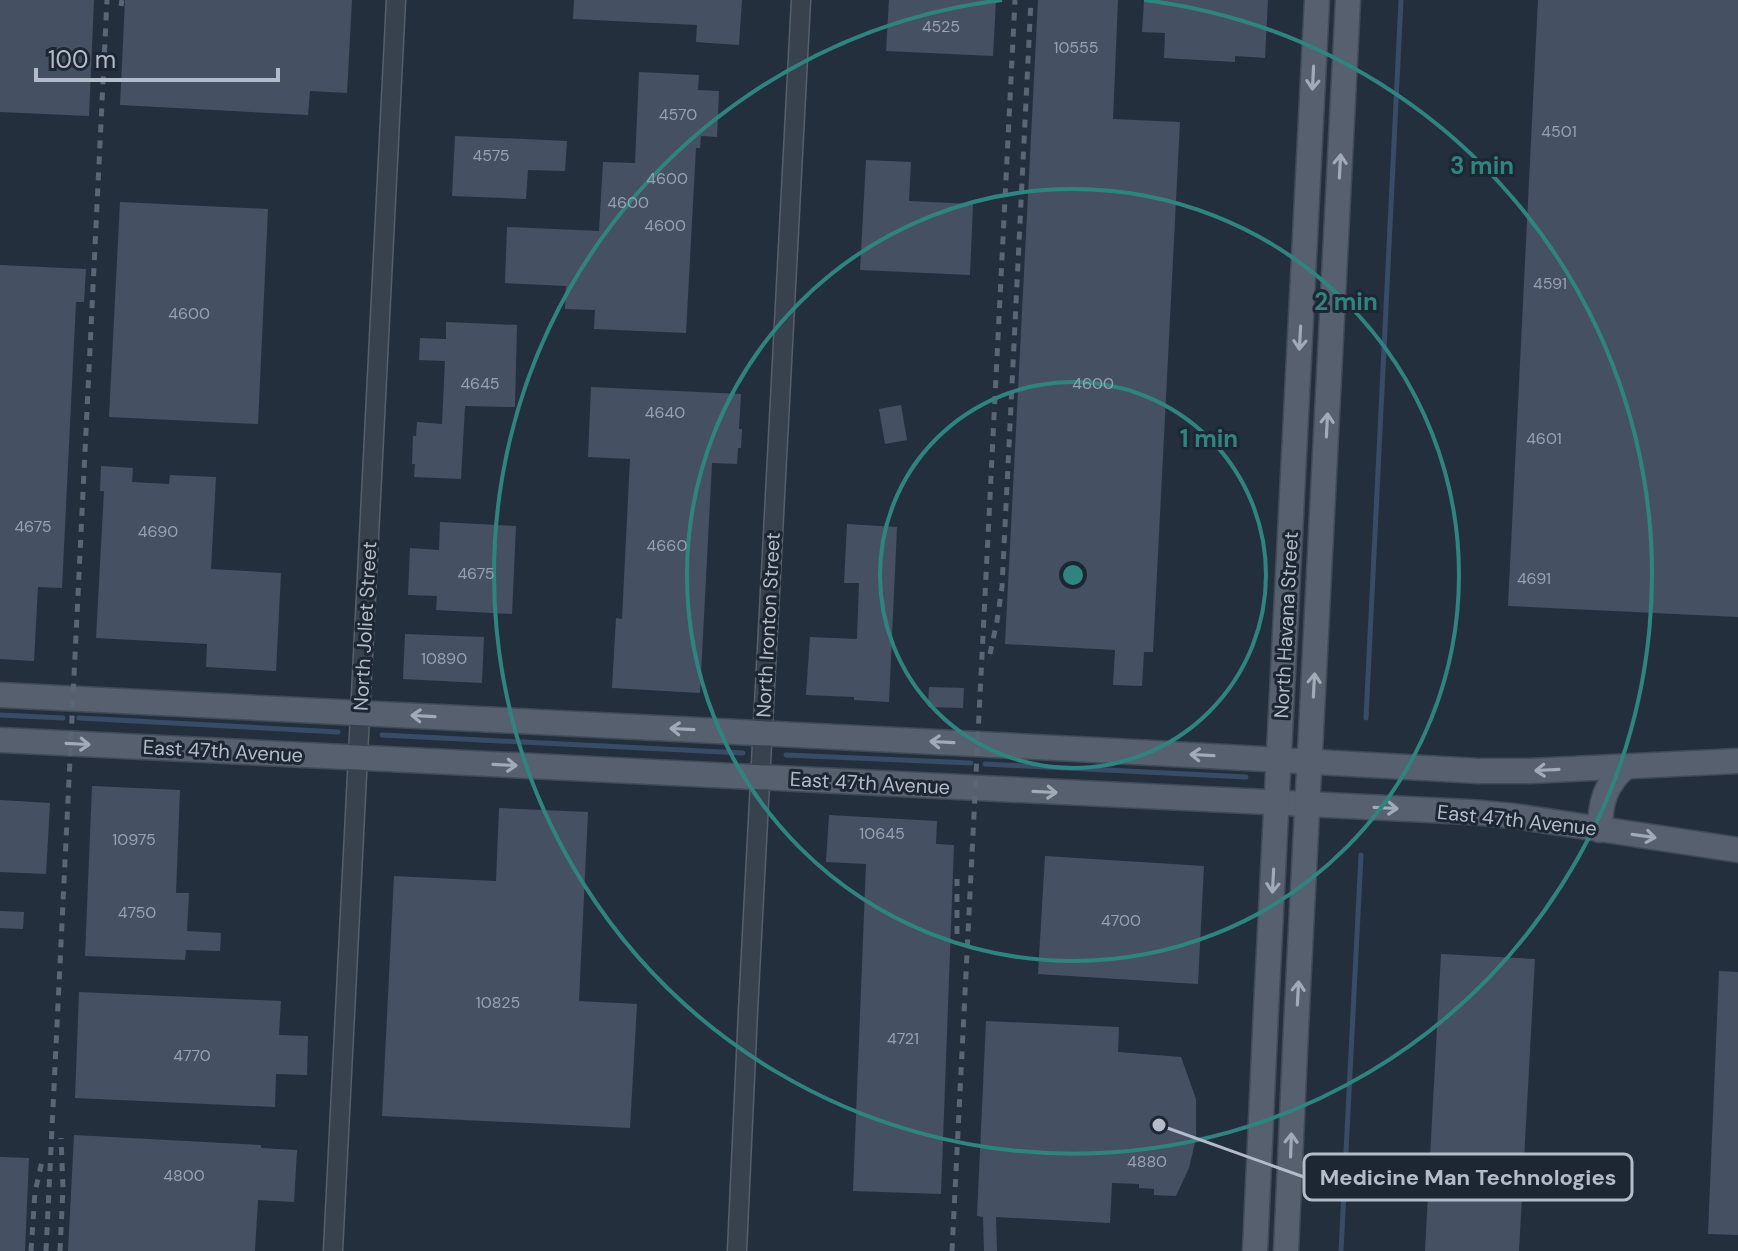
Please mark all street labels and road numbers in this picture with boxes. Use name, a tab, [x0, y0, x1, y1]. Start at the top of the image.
street label: North Ironton Street	[750, 531, 786, 718]
street label: North Havana Street	[1268, 531, 1304, 719]
street label: North Joliet Street	[348, 540, 382, 711]
street label: East 47th Avenue	[142, 734, 304, 768]
street label: East 47th Avenue	[789, 766, 951, 800]
street label: East 47th Avenue	[1436, 799, 1598, 841]

